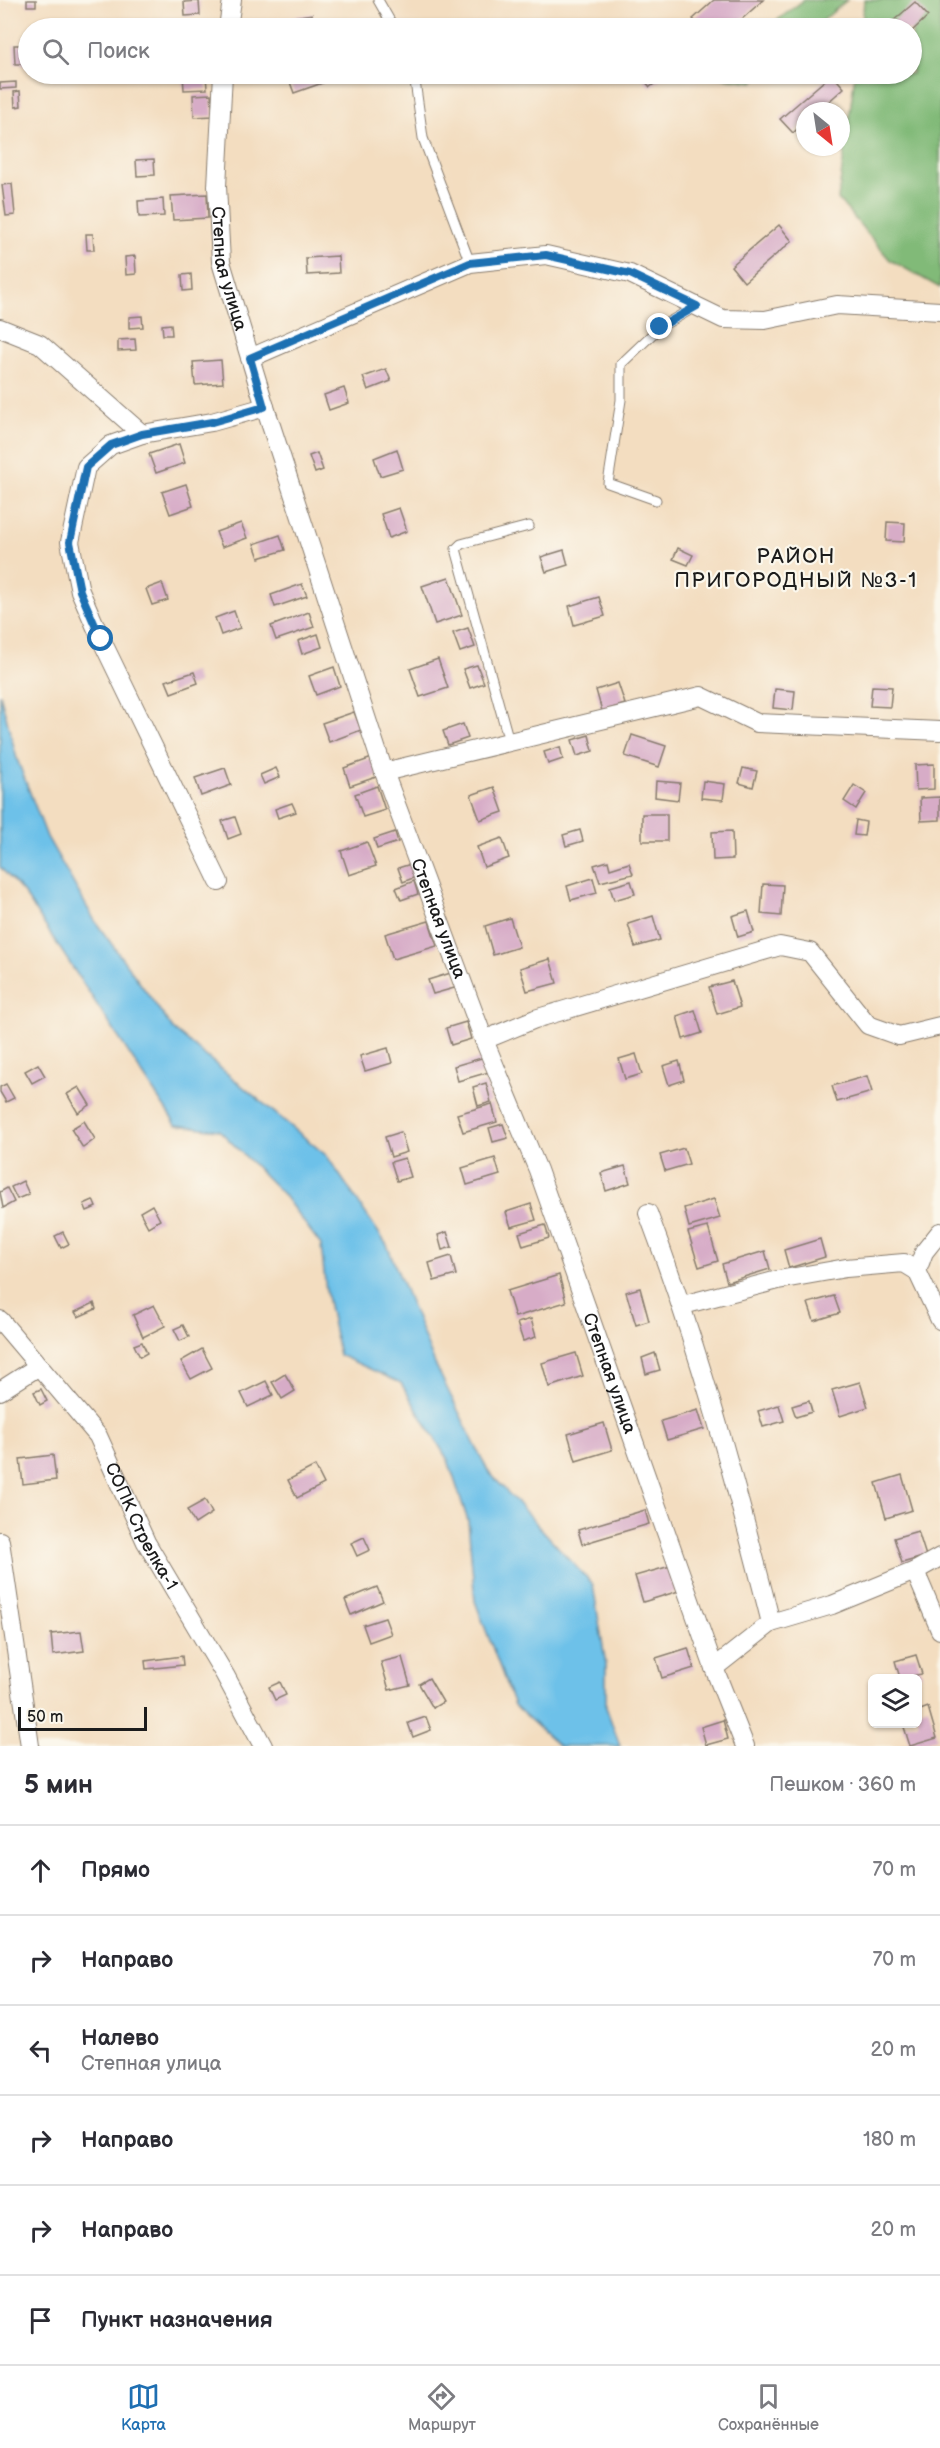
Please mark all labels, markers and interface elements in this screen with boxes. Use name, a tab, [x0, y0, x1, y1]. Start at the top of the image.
search box	[18, 18, 922, 84]
icon: search	[39, 35, 72, 68]
text: Поиск	[87, 38, 150, 65]
north arrow	[796, 102, 850, 156]
street label: Степная улица	[208, 206, 252, 333]
route end	[646, 313, 672, 339]
district label: РАЙОН ПРИГОРОДНЫЙ №3-1	[674, 544, 918, 593]
route start	[87, 625, 113, 651]
street label: Степная улица	[407, 855, 471, 982]
street label: Степная улица	[579, 1310, 641, 1437]
street label: СОПК Стрелка-1	[101, 1459, 182, 1593]
map controls	[868, 1674, 922, 1728]
button: layers	[868, 1674, 922, 1728]
scale bar	[18, 1704, 147, 1732]
text: 50 m	[27, 1708, 63, 1727]
text: 5 мин	[24, 1770, 93, 1801]
text: Пешком · 360 m	[769, 1773, 916, 1797]
icon: ahead	[24, 1854, 57, 1887]
text: Прямо	[81, 1857, 150, 1884]
text: 70 m	[872, 1858, 916, 1882]
icon: right	[24, 1944, 57, 1977]
text: Направо	[81, 1947, 173, 1974]
text: 70 m	[872, 1948, 916, 1972]
text: Налево	[81, 2025, 159, 2052]
icon: left	[24, 2034, 57, 2067]
text: 20 m	[871, 2038, 916, 2062]
text: Степная улица	[81, 2052, 222, 2076]
icon: right	[24, 2124, 57, 2157]
text: Направо	[81, 2127, 173, 2154]
text: 180 m	[863, 2128, 916, 2152]
icon: right	[24, 2214, 57, 2247]
text: Направо	[81, 2217, 173, 2244]
text: 20 m	[871, 2218, 916, 2242]
icon: arrive	[24, 2304, 57, 2337]
text: Пункт назначения	[81, 2307, 273, 2334]
tab: Карта	[121, 2380, 166, 2435]
tab: Маршрут	[408, 2380, 476, 2435]
tab: Сохранённые	[718, 2380, 819, 2435]

